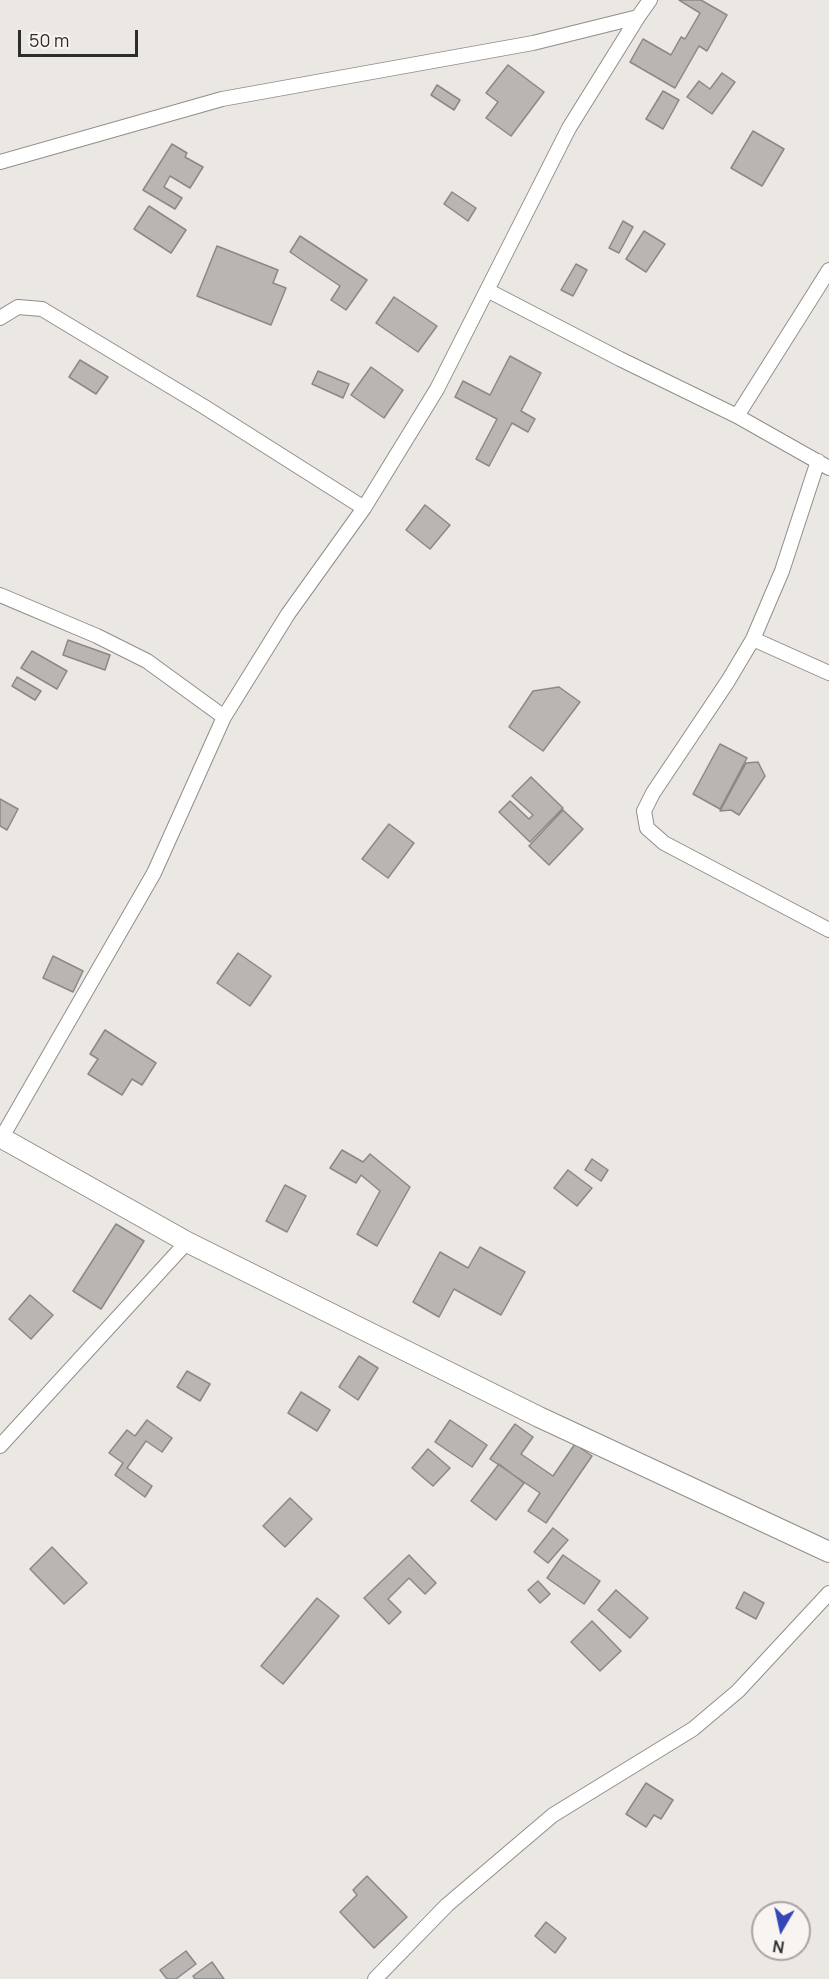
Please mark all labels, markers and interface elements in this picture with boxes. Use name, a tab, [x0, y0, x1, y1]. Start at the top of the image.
scale bar	[21, 18, 141, 56]
text: 50 m	[29, 28, 69, 52]
north arrow	[751, 1901, 811, 1961]
text: N	[771, 1935, 786, 1959]

